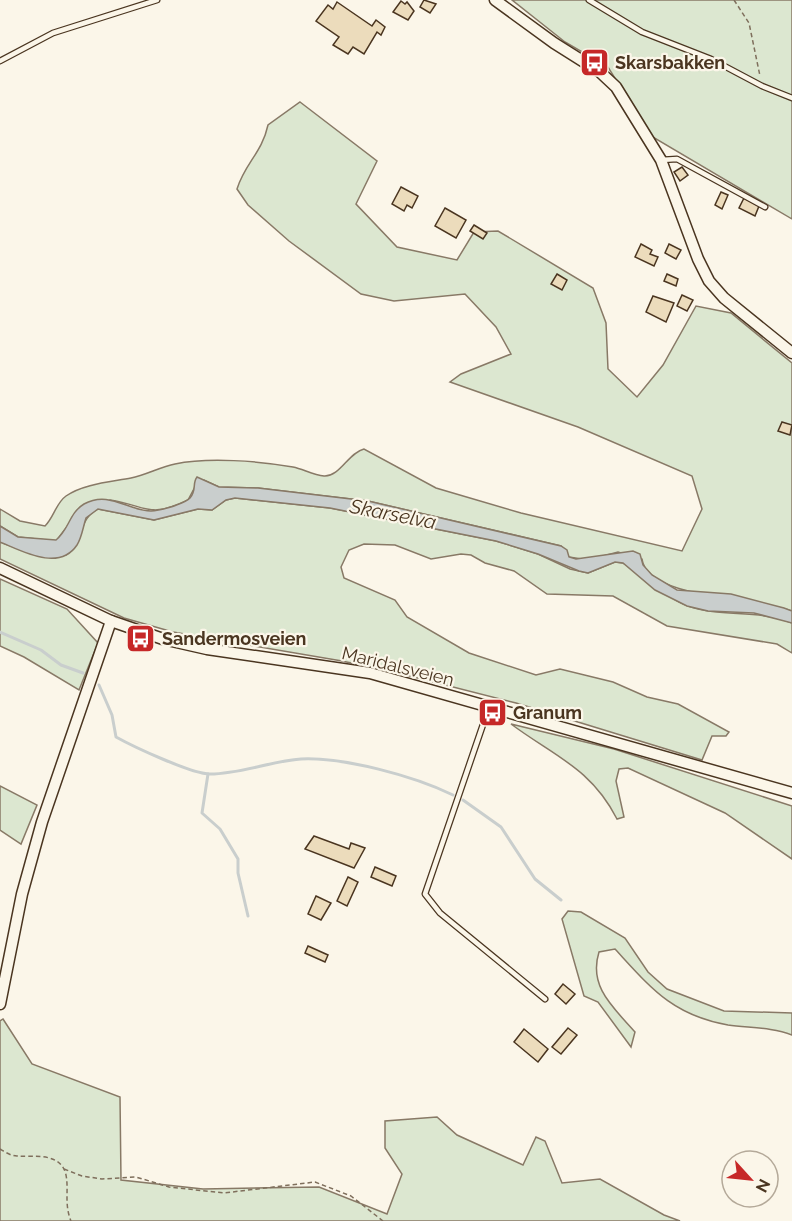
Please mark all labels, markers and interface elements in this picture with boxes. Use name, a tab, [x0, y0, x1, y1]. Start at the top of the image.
bus stop icon: Skarsbakken	[578, 46, 610, 78]
place label: Skarsbakken	[615, 52, 725, 73]
water label: Skarselva	[347, 494, 438, 534]
bus stop icon: Sandermosveien	[125, 622, 157, 654]
place label: Sandermosveien	[162, 628, 306, 649]
street label: Maridalsveien	[340, 642, 456, 690]
bus stop icon: Granum	[476, 696, 508, 728]
place label: Granum	[513, 702, 582, 723]
north arrow	[720, 1149, 780, 1209]
text: N	[752, 1176, 774, 1195]

